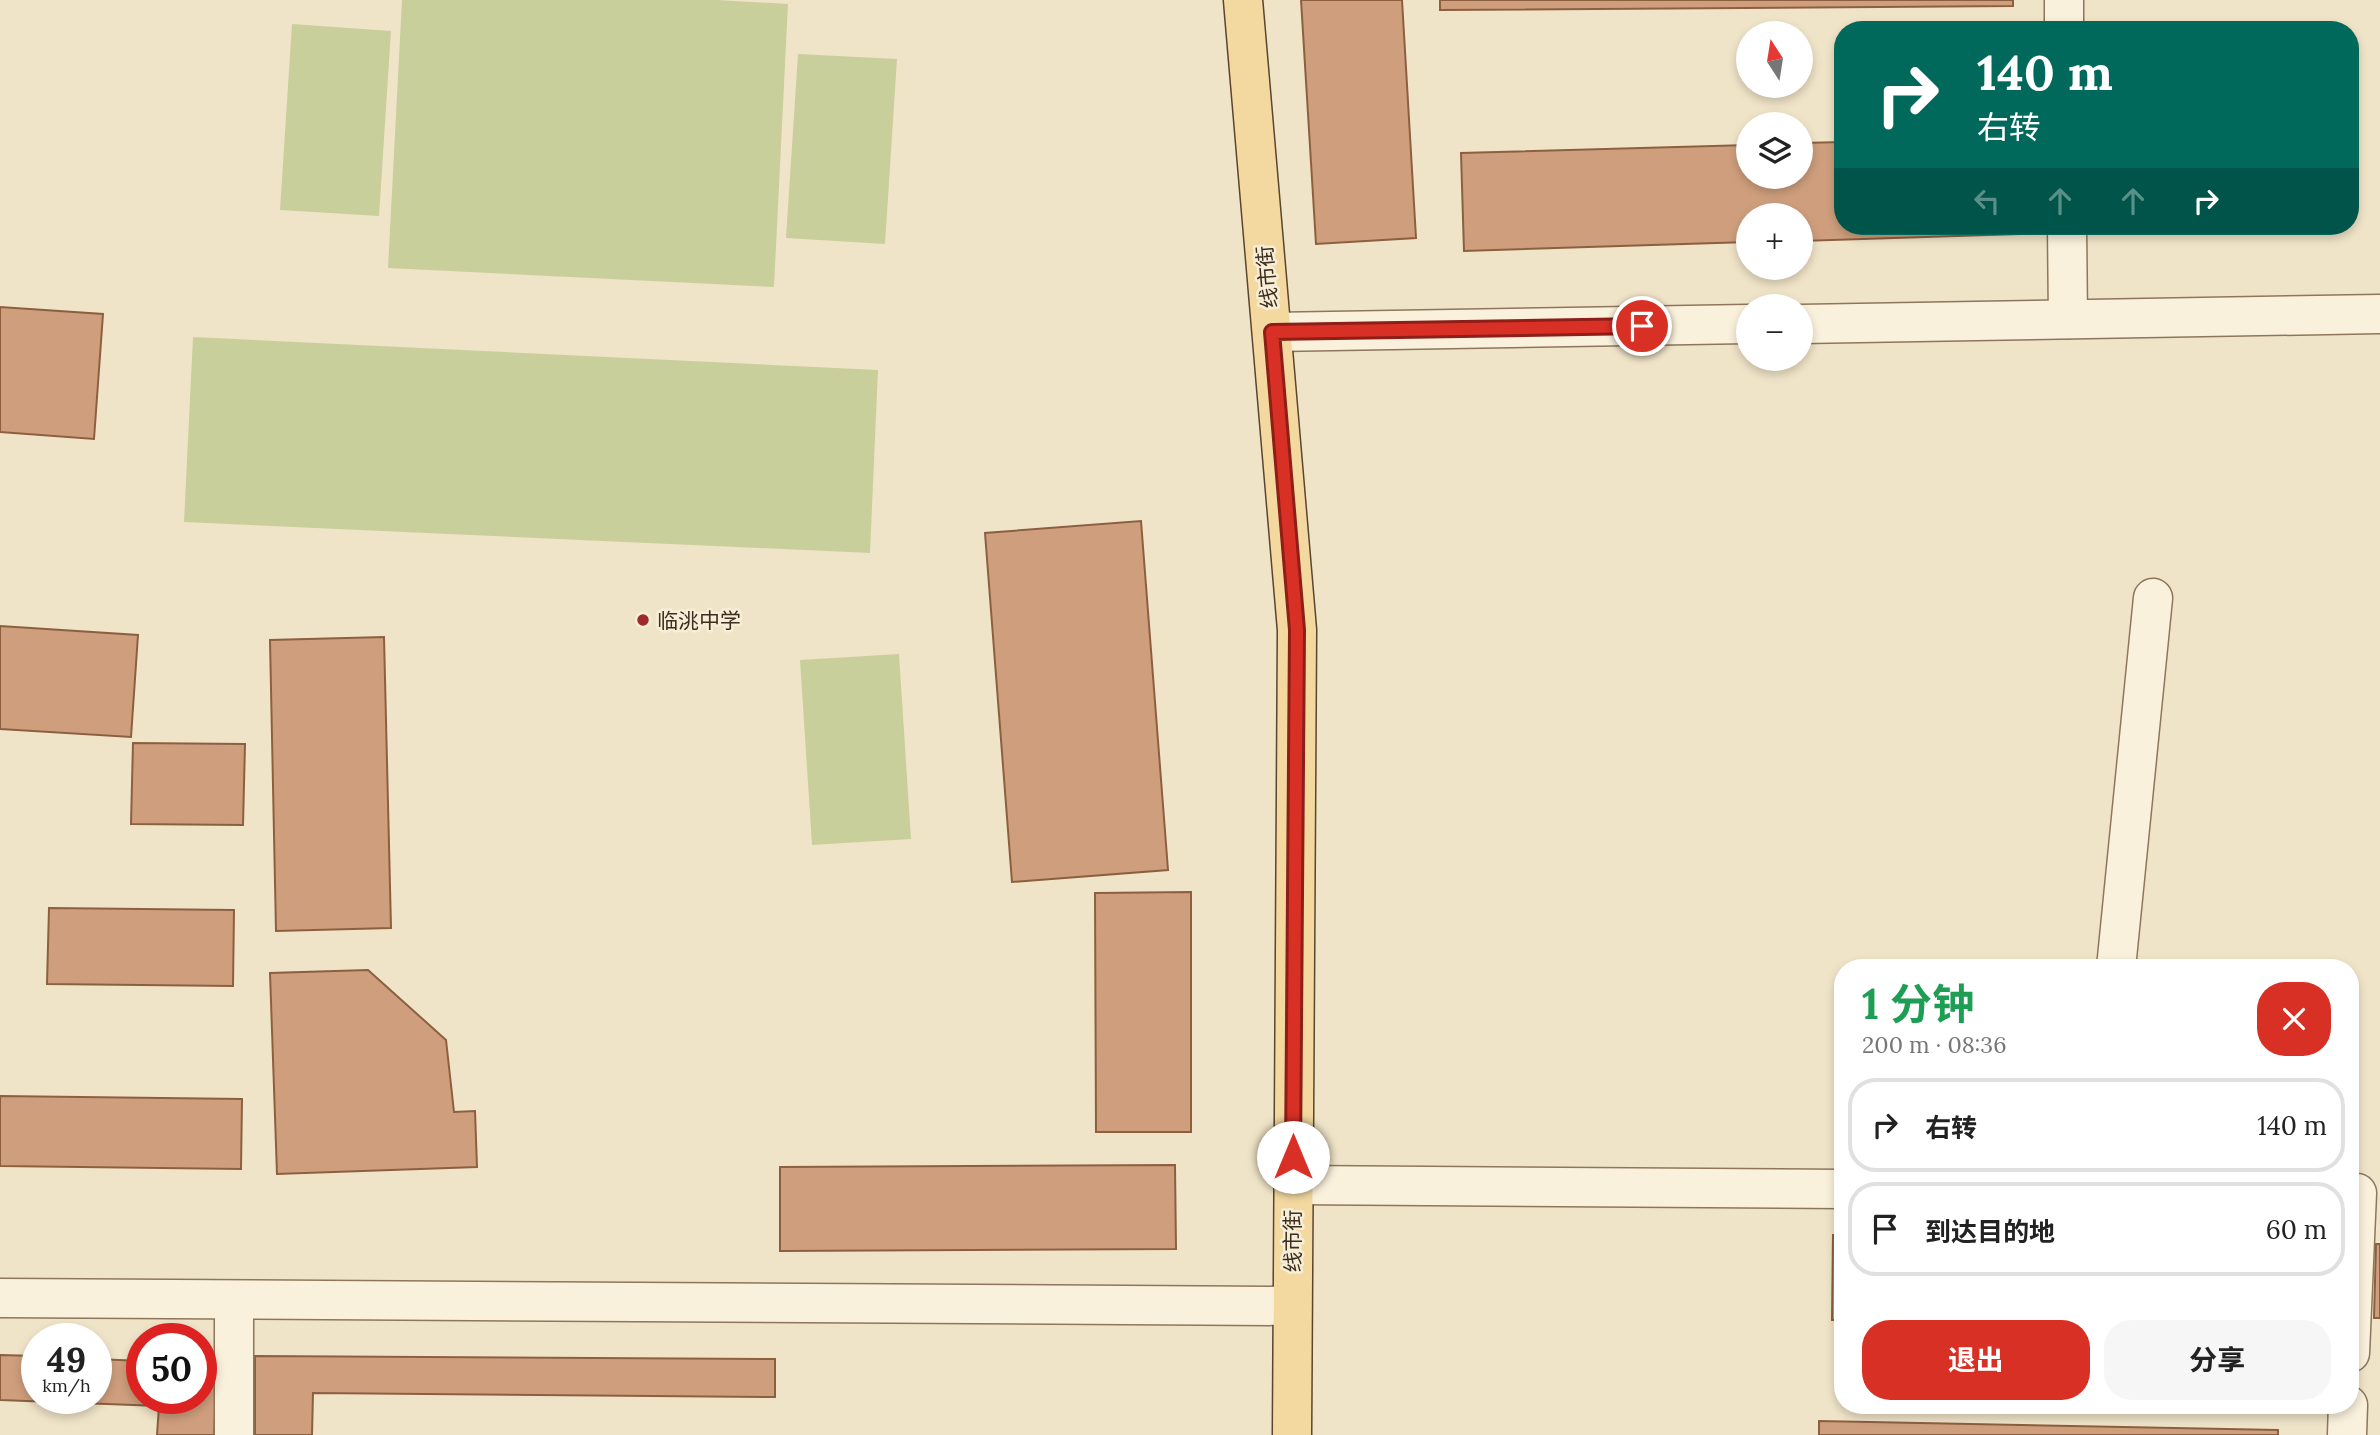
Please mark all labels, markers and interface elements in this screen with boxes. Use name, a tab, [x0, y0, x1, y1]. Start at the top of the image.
north arrow	[1736, 21, 1813, 98]
map controls	[1736, 21, 1813, 371]
text: 140 m	[1977, 41, 2113, 103]
icon: right	[1862, 49, 1953, 140]
text: 右转	[1977, 107, 2041, 148]
button: layers	[1736, 112, 1813, 189]
icon: left	[1968, 182, 2006, 220]
icon: ahead	[2041, 182, 2079, 220]
icon: ahead	[2114, 182, 2152, 220]
icon: right	[2187, 182, 2225, 220]
button: +	[1736, 203, 1813, 280]
street label: 线市街	[1251, 244, 1283, 310]
button: −	[1736, 294, 1813, 371]
pin	[1612, 296, 1672, 356]
icon: arrive	[1623, 307, 1661, 345]
place label: 临洮中学	[657, 607, 741, 634]
marker: 临洮中学	[635, 612, 651, 628]
text: 1 分钟	[1862, 977, 1974, 1031]
button: close	[2257, 982, 2331, 1056]
text: 200 m · 08:36	[1862, 1030, 2006, 1059]
icon: right	[1866, 1106, 1904, 1144]
text: 140 m	[2257, 1109, 2327, 1142]
text: 右转	[1925, 1111, 1977, 1144]
position arrow	[1256, 1120, 1330, 1194]
street label: 线市街	[1279, 1210, 1306, 1273]
icon: arrive	[1866, 1210, 1904, 1248]
text: 60 m	[2266, 1213, 2327, 1246]
text: 到达目的地	[1925, 1215, 2055, 1248]
button: 退出	[1862, 1320, 2090, 1400]
button: 分享	[2104, 1320, 2331, 1400]
speed limit sign: 50	[126, 1323, 217, 1414]
text: 49	[47, 1337, 86, 1382]
text: km/h	[42, 1374, 91, 1397]

